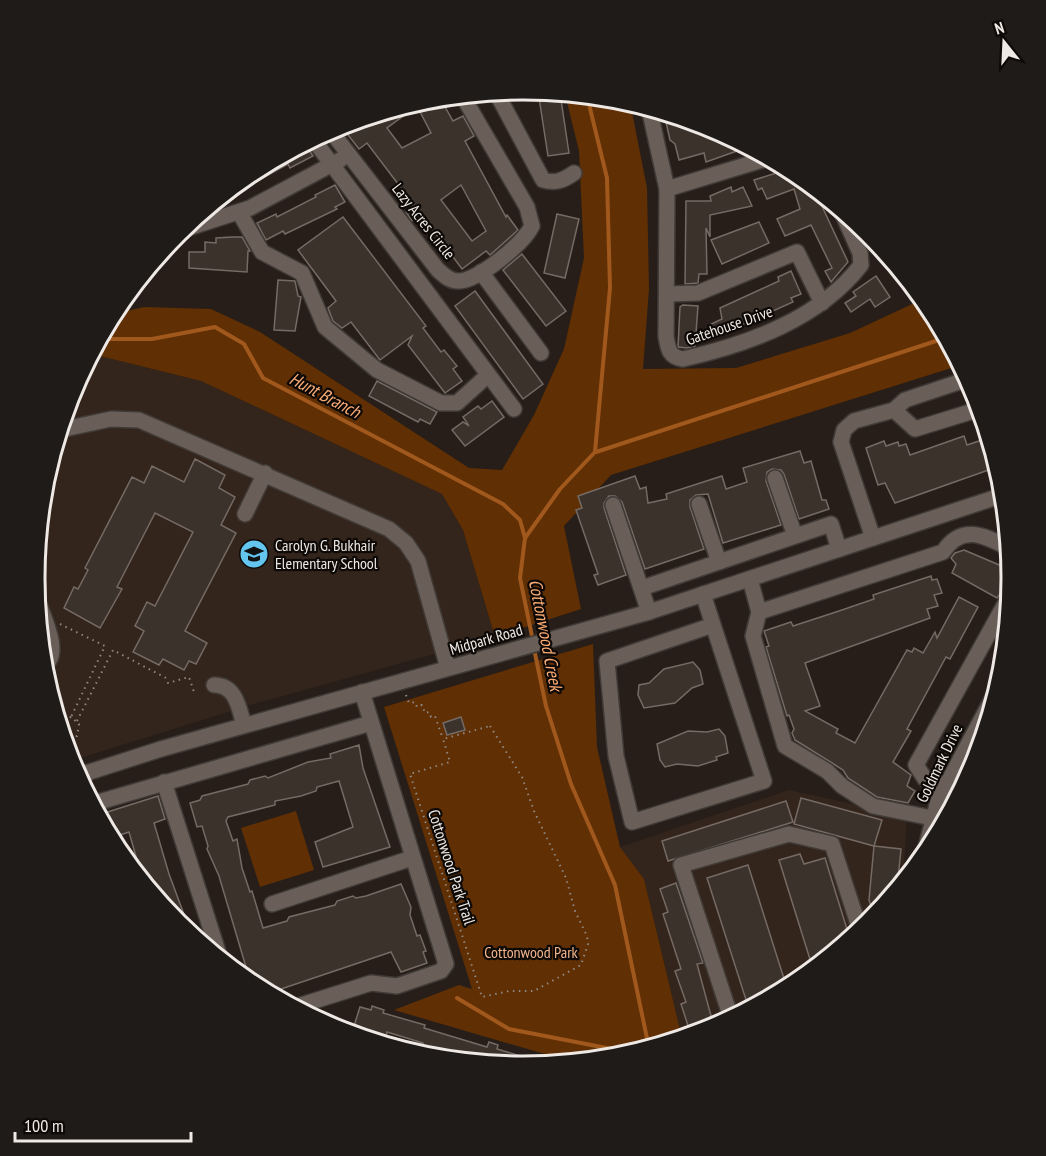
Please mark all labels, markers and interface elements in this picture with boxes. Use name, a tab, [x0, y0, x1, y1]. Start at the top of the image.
north arrow	[974, 12, 1034, 72]
text: N	[992, 17, 1007, 39]
street label: Lazy Acres Circle	[388, 179, 460, 263]
street label: Gatehouse Drive	[683, 301, 775, 349]
water label: Hunt Branch	[286, 367, 365, 424]
place label: Carolyn G. Bukhair Elementary School	[275, 535, 378, 573]
school or university icon: Carolyn G. Bukhair Elementary School	[238, 538, 270, 570]
water label: Cottonwood Creek	[524, 577, 568, 695]
street label: Midpark Road	[447, 619, 525, 659]
street label: Goldmark Drive	[911, 720, 967, 806]
street label: Cottonwood Park Trail	[424, 807, 480, 927]
park label: Cottonwood Park	[484, 942, 579, 962]
scale bar	[15, 1105, 190, 1143]
text: 100 m	[24, 1114, 64, 1137]

